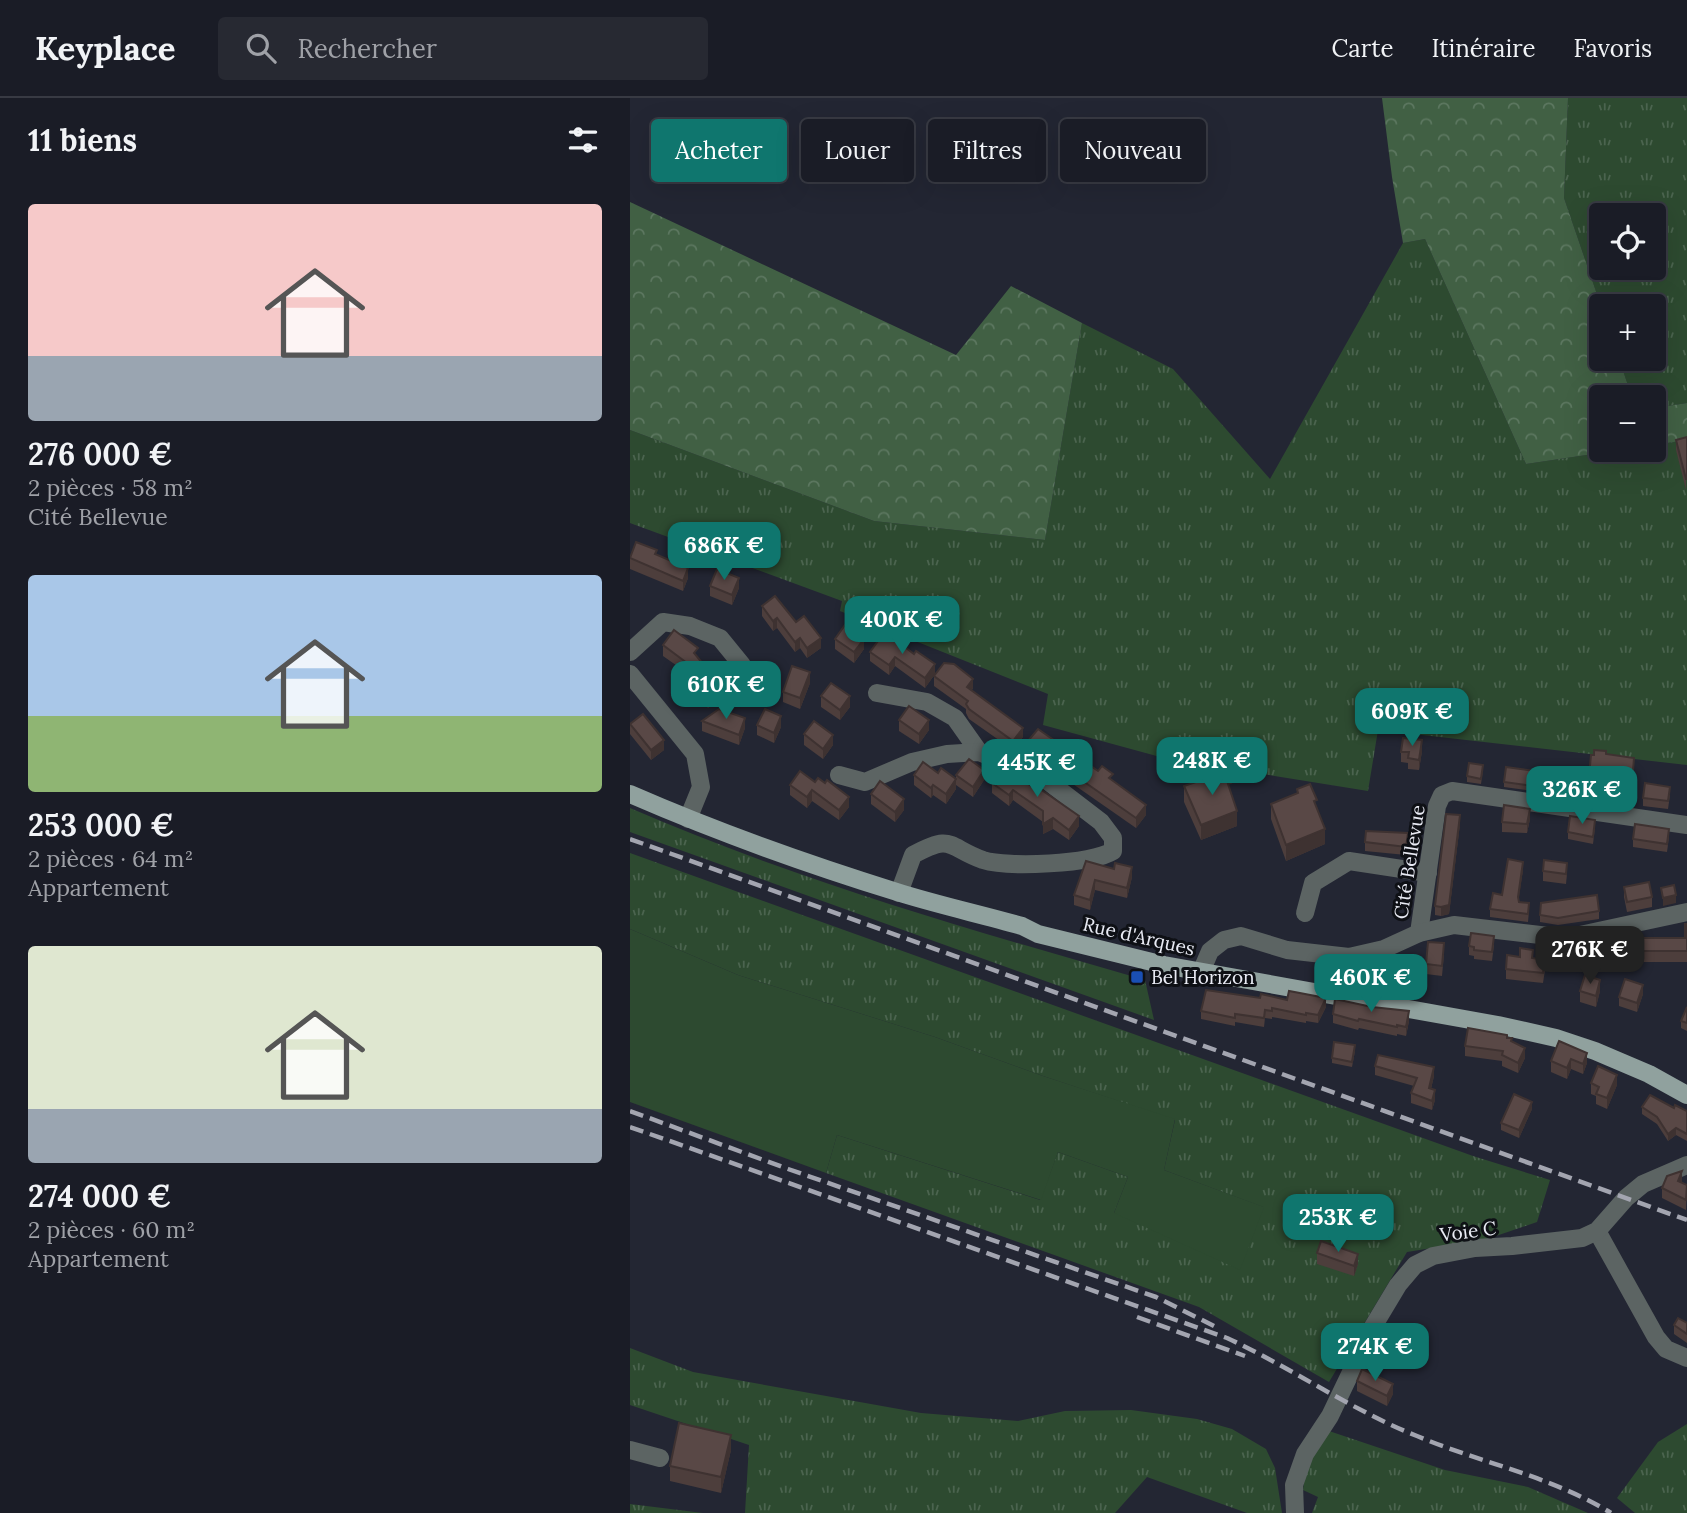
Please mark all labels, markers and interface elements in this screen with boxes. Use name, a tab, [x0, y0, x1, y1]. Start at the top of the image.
search box	[218, 17, 708, 80]
text: Keyplace	[35, 27, 176, 69]
icon: search	[242, 29, 280, 67]
text: Rechercher	[298, 32, 437, 65]
text: Carte	[1332, 33, 1394, 64]
text: Itinéraire	[1432, 33, 1535, 64]
text: Favoris	[1573, 33, 1652, 64]
chip: Acheter	[651, 119, 787, 182]
chip: Louer	[801, 119, 914, 182]
chip: Filtres	[928, 119, 1046, 182]
chip: Nouveau	[1060, 119, 1206, 182]
text: 11 biens	[28, 121, 137, 159]
icon: filters	[564, 121, 602, 159]
map controls	[1589, 203, 1666, 462]
button: locate	[1589, 203, 1666, 280]
icon: home	[252, 250, 378, 376]
button: +	[1589, 294, 1666, 371]
button: −	[1589, 385, 1666, 462]
text: 276 000 €	[28, 435, 173, 473]
text: 2 pièces · 58 m²	[28, 473, 193, 502]
text: Cité Bellevue	[28, 502, 168, 531]
pin: 686K €	[667, 522, 781, 582]
text: 686K €	[684, 530, 764, 559]
pin: 400K €	[845, 596, 959, 656]
text: 400K €	[861, 604, 943, 633]
icon: home	[252, 621, 378, 747]
pin: 610K €	[669, 662, 783, 721]
text: 610K €	[687, 669, 765, 698]
pin: 609K €	[1355, 688, 1469, 748]
text: 609K €	[1371, 696, 1453, 725]
pin: 248K €	[1155, 738, 1269, 797]
pin: 445K €	[980, 740, 1094, 799]
text: 248K €	[1172, 745, 1252, 774]
text: 445K €	[998, 747, 1076, 776]
pin: 326K €	[1525, 766, 1639, 826]
text: 326K €	[1542, 774, 1622, 803]
street label: Cité Bellevue	[1388, 803, 1430, 921]
text: 253 000 €	[28, 806, 174, 844]
text: 2 pièces · 64 m²	[28, 844, 193, 873]
text: Appartement	[28, 873, 169, 902]
street label: Rue d'Arques	[1081, 911, 1198, 961]
pin: 276K €	[1533, 926, 1647, 986]
text: 276K €	[1551, 934, 1629, 963]
pin: 460K €	[1314, 954, 1428, 1014]
text: 460K €	[1330, 962, 1412, 991]
place label: Bel Horizon	[1151, 965, 1255, 989]
marker: Bel Horizon	[1129, 969, 1145, 985]
icon: home	[252, 992, 378, 1118]
text: 274 000 €	[28, 1177, 171, 1215]
pin: 253K €	[1281, 1194, 1395, 1254]
text: 253K €	[1299, 1202, 1377, 1231]
text: 2 pièces · 60 m²	[28, 1215, 195, 1244]
street label: Voie C	[1437, 1216, 1498, 1246]
text: Appartement	[28, 1244, 169, 1273]
pin: 274K €	[1318, 1324, 1432, 1383]
text: 274K €	[1337, 1331, 1413, 1360]

